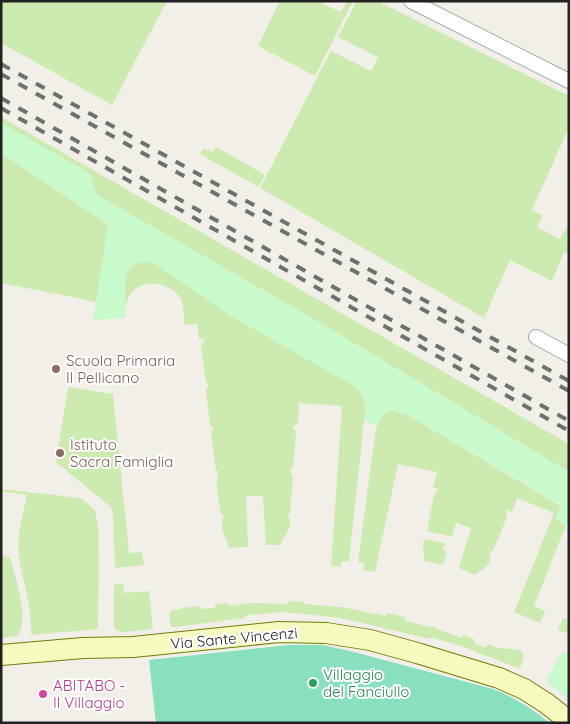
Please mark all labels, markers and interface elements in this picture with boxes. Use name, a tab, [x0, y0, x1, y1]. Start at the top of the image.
place label: Scuola Primaria Il Pellicano	[66, 351, 175, 387]
marker: Scuola Primaria Il Pellicano	[50, 363, 62, 375]
place label: Istituto Sacra Famiglia	[70, 435, 173, 471]
marker: Istituto Sacra Famiglia	[54, 447, 66, 459]
street label: Via Sante Vincenzi	[170, 623, 298, 653]
place label: Villaggio del Fanciullo	[323, 665, 409, 701]
place label: ABITABO - Il Villaggio	[53, 676, 125, 712]
marker: Villaggio del Fanciullo	[307, 677, 319, 689]
marker: ABITABO - Il Villaggio	[37, 688, 49, 700]

